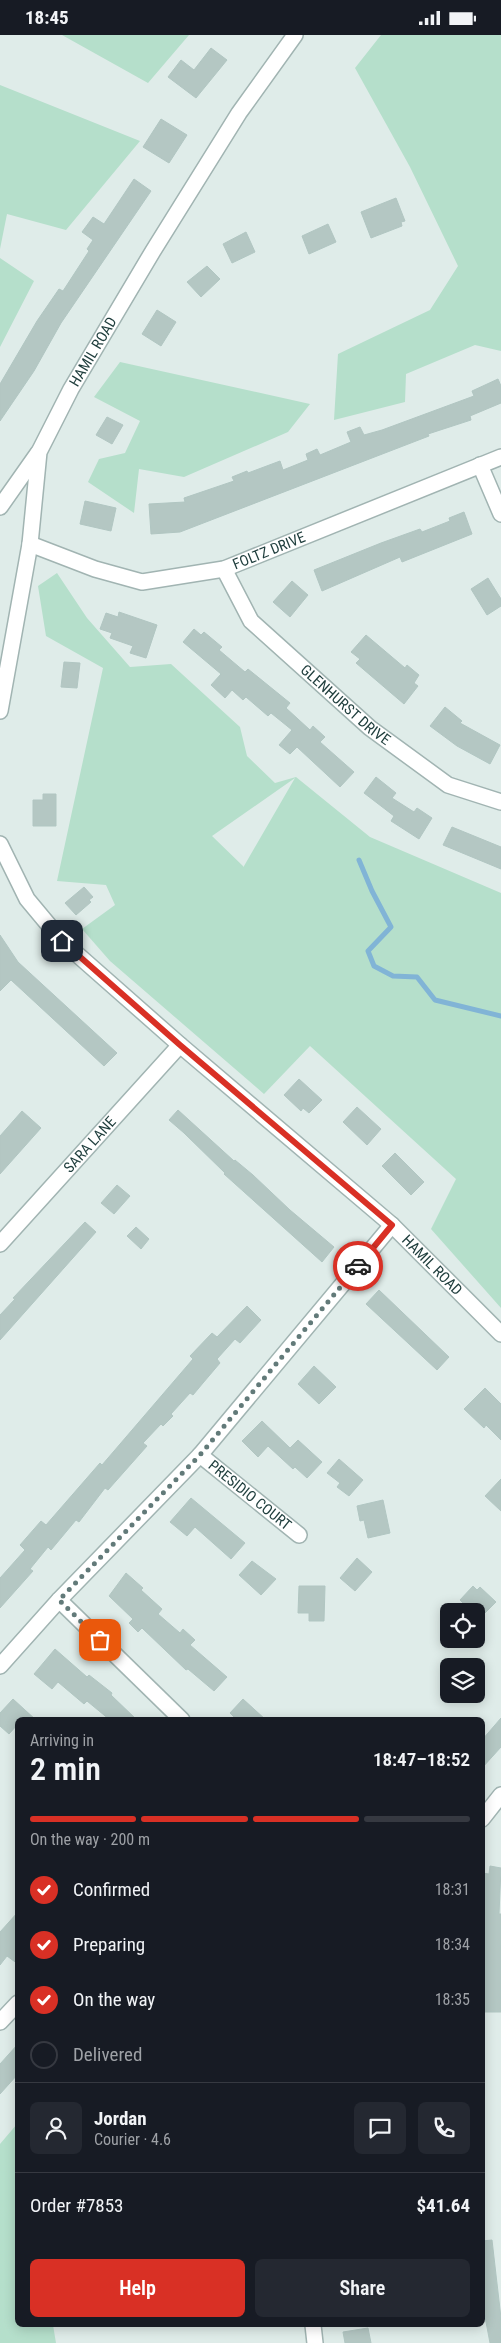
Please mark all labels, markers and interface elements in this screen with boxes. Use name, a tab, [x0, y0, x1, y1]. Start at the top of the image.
text: 18:45	[25, 6, 69, 29]
street label: HAMIL ROAD	[65, 314, 121, 390]
street label: FOLTZ DRIVE	[230, 528, 308, 574]
street label: GLENHURST DRIVE	[297, 661, 394, 749]
pin	[41, 920, 83, 962]
icon: home	[48, 927, 76, 955]
street label: SARA LANE	[60, 1113, 120, 1176]
street label: HAMIL ROAD	[398, 1231, 466, 1299]
courier	[333, 1241, 383, 1291]
icon: car	[344, 1252, 372, 1280]
street label: PRESIDIO COURT	[205, 1456, 295, 1534]
map controls	[440, 1603, 485, 1703]
button: locate	[440, 1603, 485, 1648]
pin	[79, 1619, 121, 1661]
icon: bag	[86, 1626, 114, 1654]
button: layers	[440, 1658, 485, 1703]
text: Arriving in	[30, 1731, 94, 1750]
text: 18:47–18:52	[373, 1748, 470, 1771]
text: 2 min	[30, 1750, 101, 1788]
text: On the way · 200 m	[30, 1830, 150, 1849]
icon: check	[30, 1876, 58, 1904]
text: Confirmed	[73, 1878, 150, 1901]
text: 18:31	[435, 1880, 470, 1899]
icon: check	[30, 1931, 58, 1959]
text: Preparing	[73, 1933, 145, 1956]
text: 18:34	[435, 1935, 470, 1954]
icon: check	[30, 1986, 58, 2014]
text: On the way	[73, 1988, 155, 2011]
text: 18:35	[435, 1990, 470, 2009]
text: Delivered	[73, 2043, 142, 2066]
button: person	[30, 2102, 82, 2154]
button: chat	[354, 2102, 406, 2154]
button: phone	[418, 2102, 470, 2154]
text: Jordan	[94, 2107, 147, 2130]
text: Courier · 4.6	[94, 2130, 171, 2149]
text: Order #7853	[30, 2194, 123, 2217]
text: $41.64	[416, 2194, 470, 2217]
button: Help	[30, 2259, 245, 2317]
button: Share	[255, 2259, 470, 2317]

